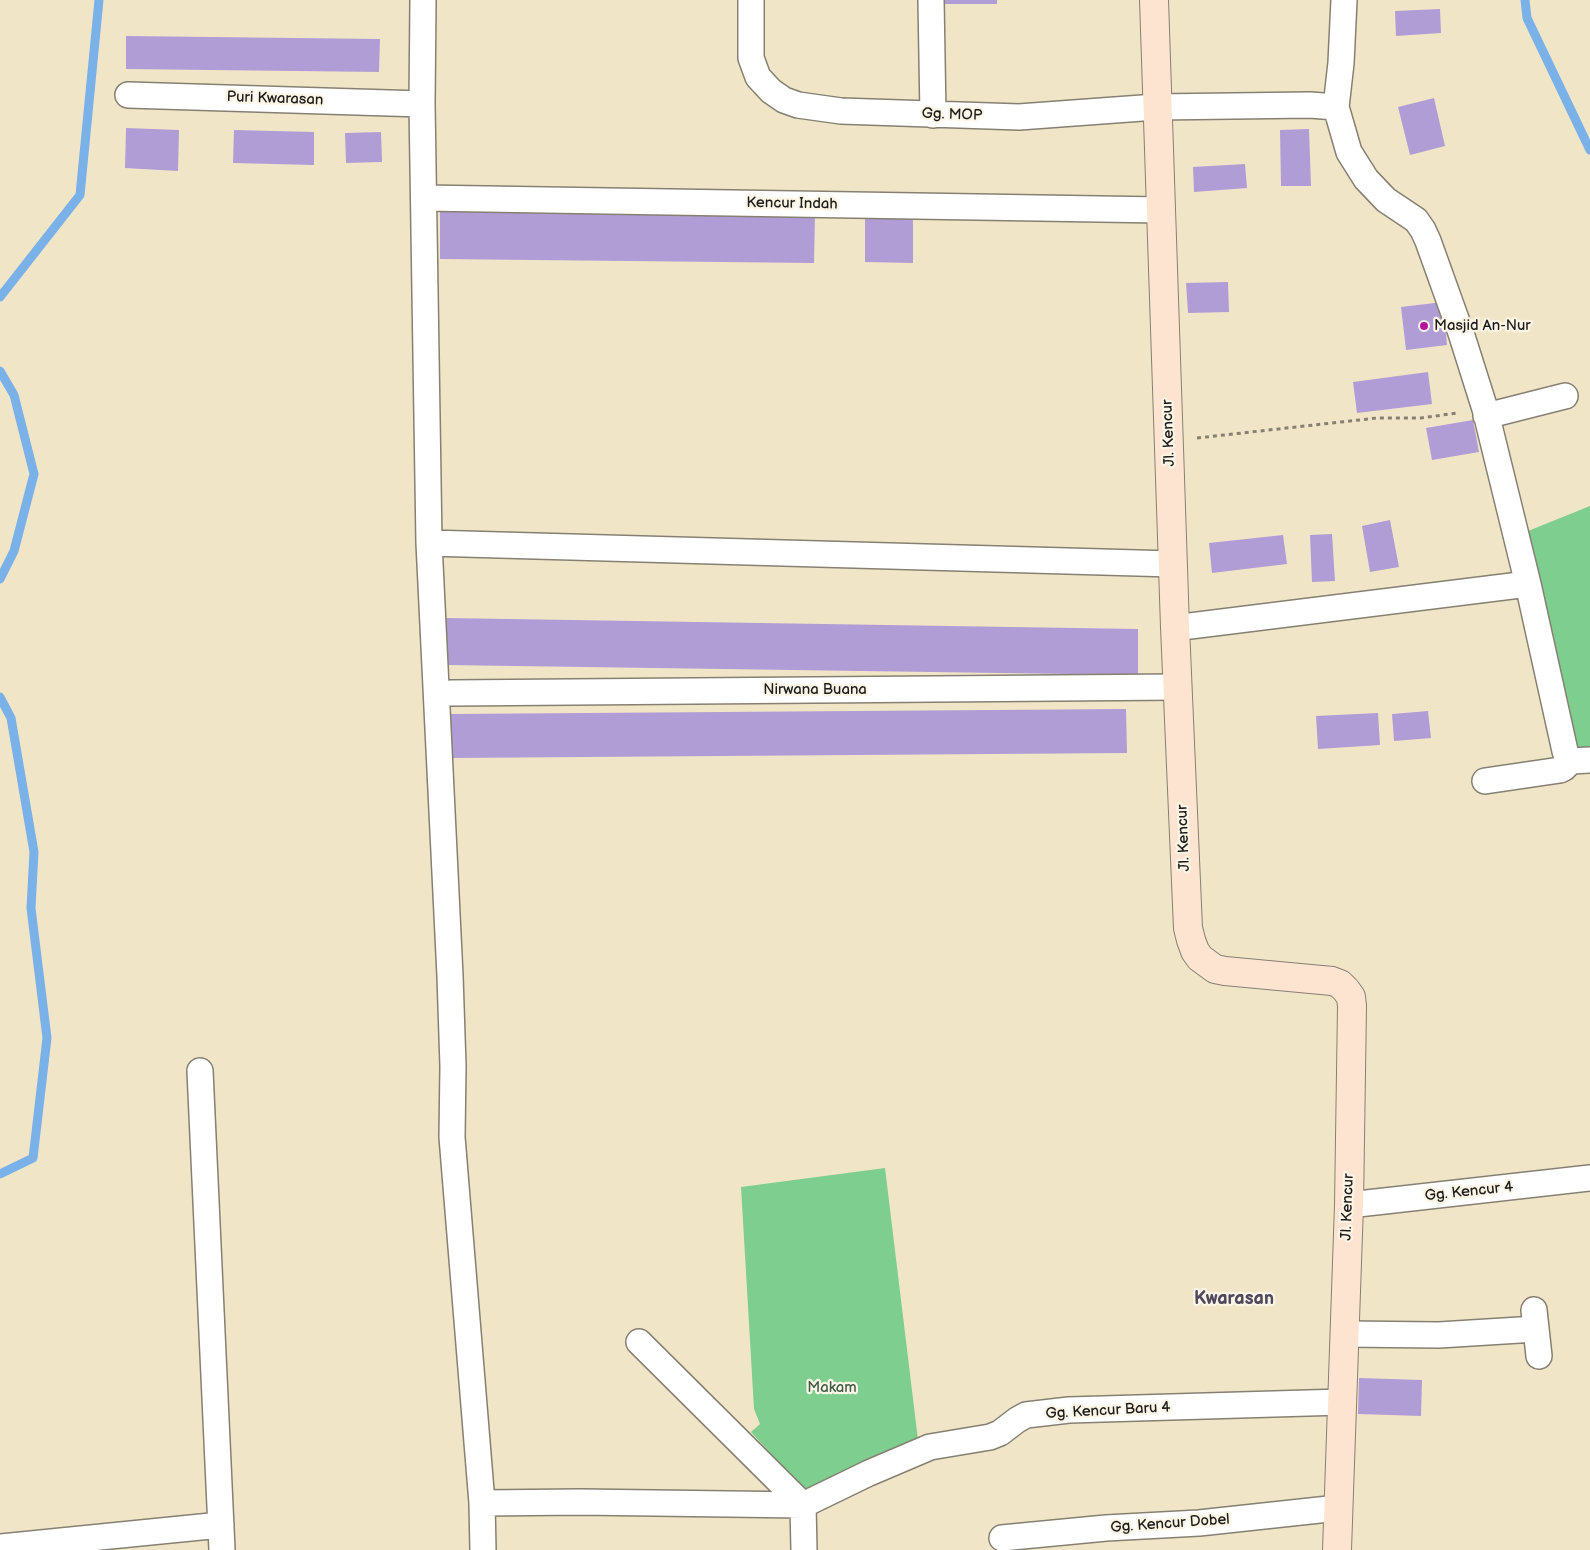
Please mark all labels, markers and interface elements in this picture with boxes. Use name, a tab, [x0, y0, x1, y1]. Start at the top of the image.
street label: Puri Kwarasan	[226, 88, 324, 110]
street label: Gg. MOP	[921, 105, 983, 125]
street label: Kencur Indah	[746, 194, 838, 214]
place label: Masjid An-Nur	[1434, 317, 1531, 335]
marker: Masjid An-Nur	[1418, 320, 1430, 332]
street label: Jl. Kencur	[1159, 399, 1179, 467]
street label: Nirwana Buana	[763, 681, 867, 699]
street label: Jl. Kencur	[1174, 804, 1194, 872]
street label: Jl. Kencur	[1338, 1173, 1358, 1241]
street label: Gg. Kencur 4	[1424, 1178, 1514, 1206]
district label: Kwarasan	[1194, 1288, 1274, 1310]
park label: Makam	[807, 1379, 857, 1397]
street label: Gg. Kencur Baru 4	[1045, 1399, 1171, 1423]
street label: Gg. Kencur Dobel	[1110, 1511, 1230, 1537]

